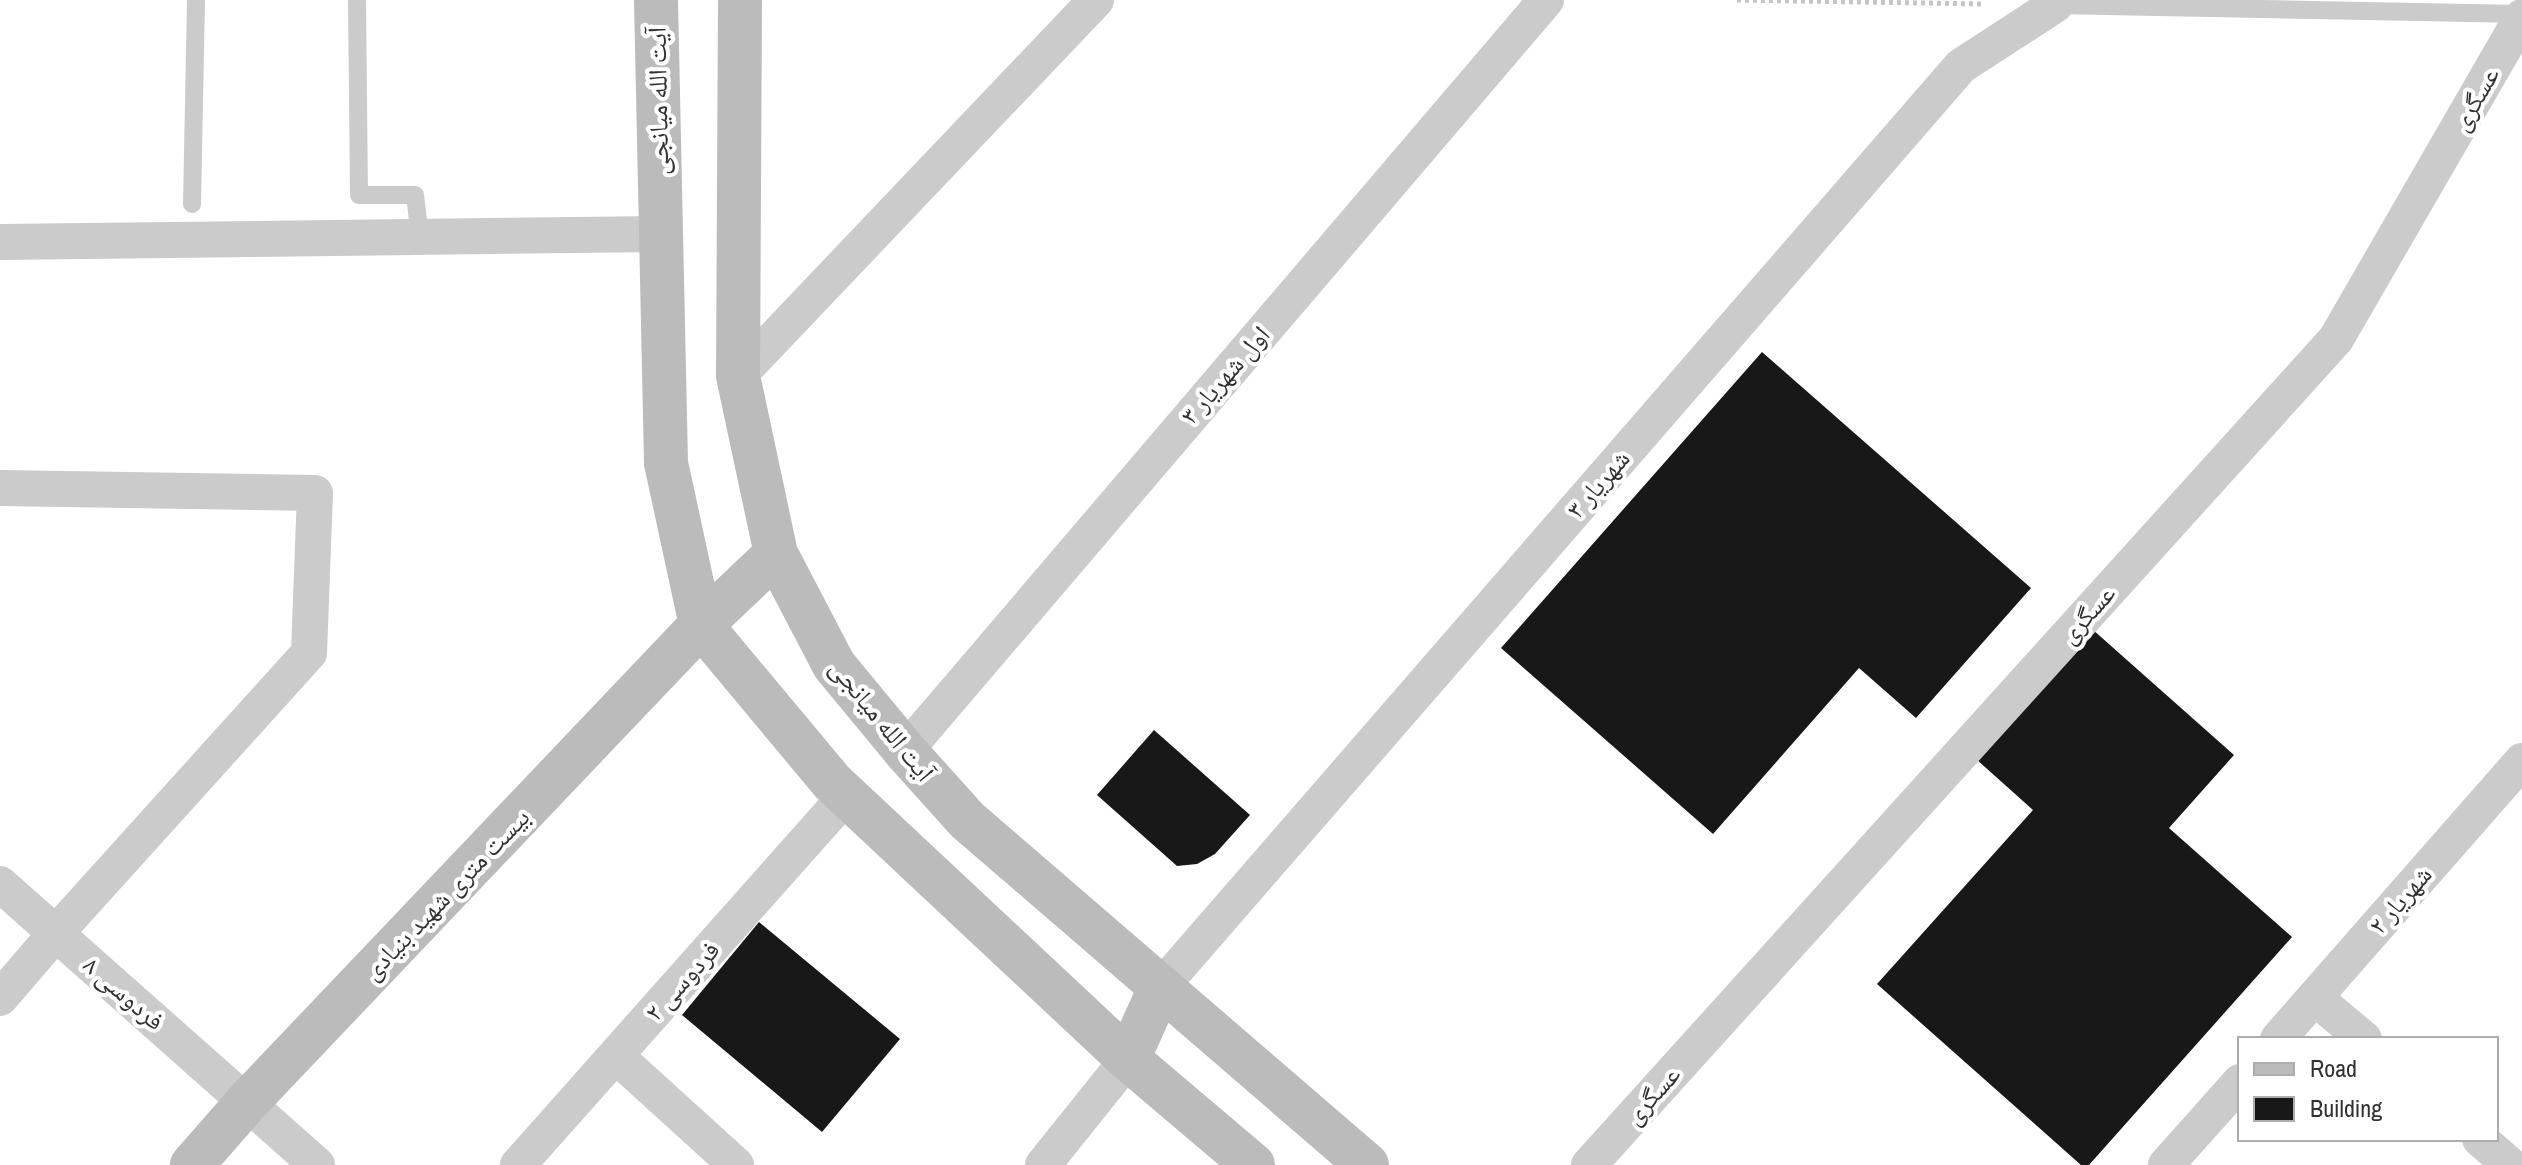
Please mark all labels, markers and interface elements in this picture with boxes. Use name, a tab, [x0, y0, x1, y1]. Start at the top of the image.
street label: آیت الله میانجی	[639, 25, 676, 175]
street label: عسگری	[2442, 60, 2507, 137]
street label: اول شهریار ۳	[1172, 318, 1277, 432]
street label: شهریار ۳	[1558, 442, 1637, 526]
street label: عسگری	[2051, 576, 2123, 651]
street label: آیت الله میانجی	[822, 651, 943, 789]
street label: بیست متری شهید بنیادی	[354, 800, 537, 987]
street label: شهریار ۲	[2360, 858, 2439, 942]
street label: فردوسی ۲	[636, 933, 727, 1028]
street label: فردوسی ۸	[76, 948, 172, 1038]
legend	[2238, 1037, 2498, 1141]
text: Road	[2310, 1052, 2357, 1084]
street label: عسگری	[1616, 1057, 1688, 1132]
text: Building	[2310, 1092, 2382, 1124]

